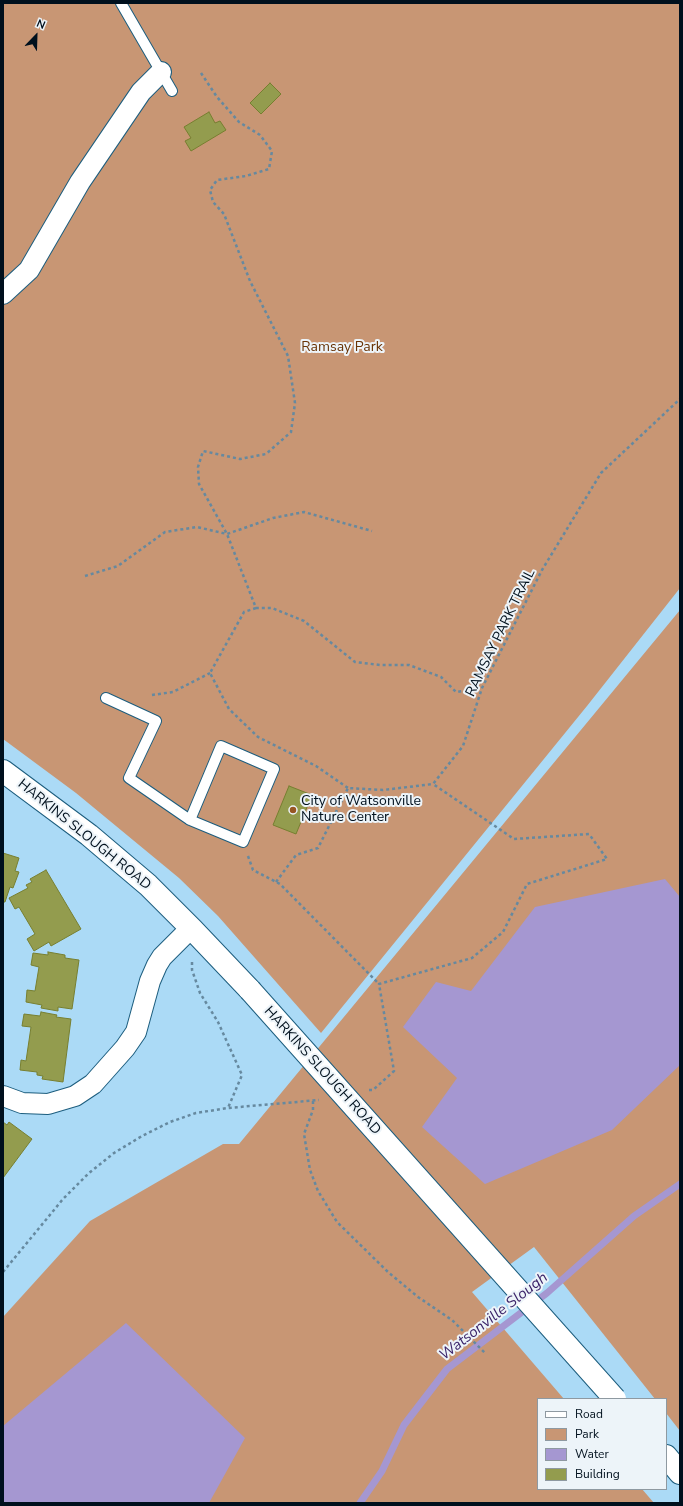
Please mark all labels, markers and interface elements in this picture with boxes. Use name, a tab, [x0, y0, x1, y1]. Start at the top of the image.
north arrow	[16, 16, 56, 56]
text: N	[34, 16, 48, 33]
park label: Ramsay Park	[301, 340, 383, 356]
street label: RAMSAY PARK TRAIL	[463, 566, 539, 700]
street label: HARKINS SLOUGH ROAD	[14, 776, 154, 894]
place label: City of Watsonville Nature Center	[301, 794, 421, 826]
marker: City of Watsonville Nature Center	[288, 805, 298, 815]
street label: HARKINS SLOUGH ROAD	[260, 1003, 384, 1139]
water label: Watsonville Slough	[436, 1269, 552, 1365]
legend	[537, 1398, 667, 1490]
text: Road	[575, 1406, 603, 1422]
text: Park	[575, 1426, 599, 1442]
text: Water	[575, 1446, 609, 1462]
text: Building	[575, 1466, 620, 1482]

